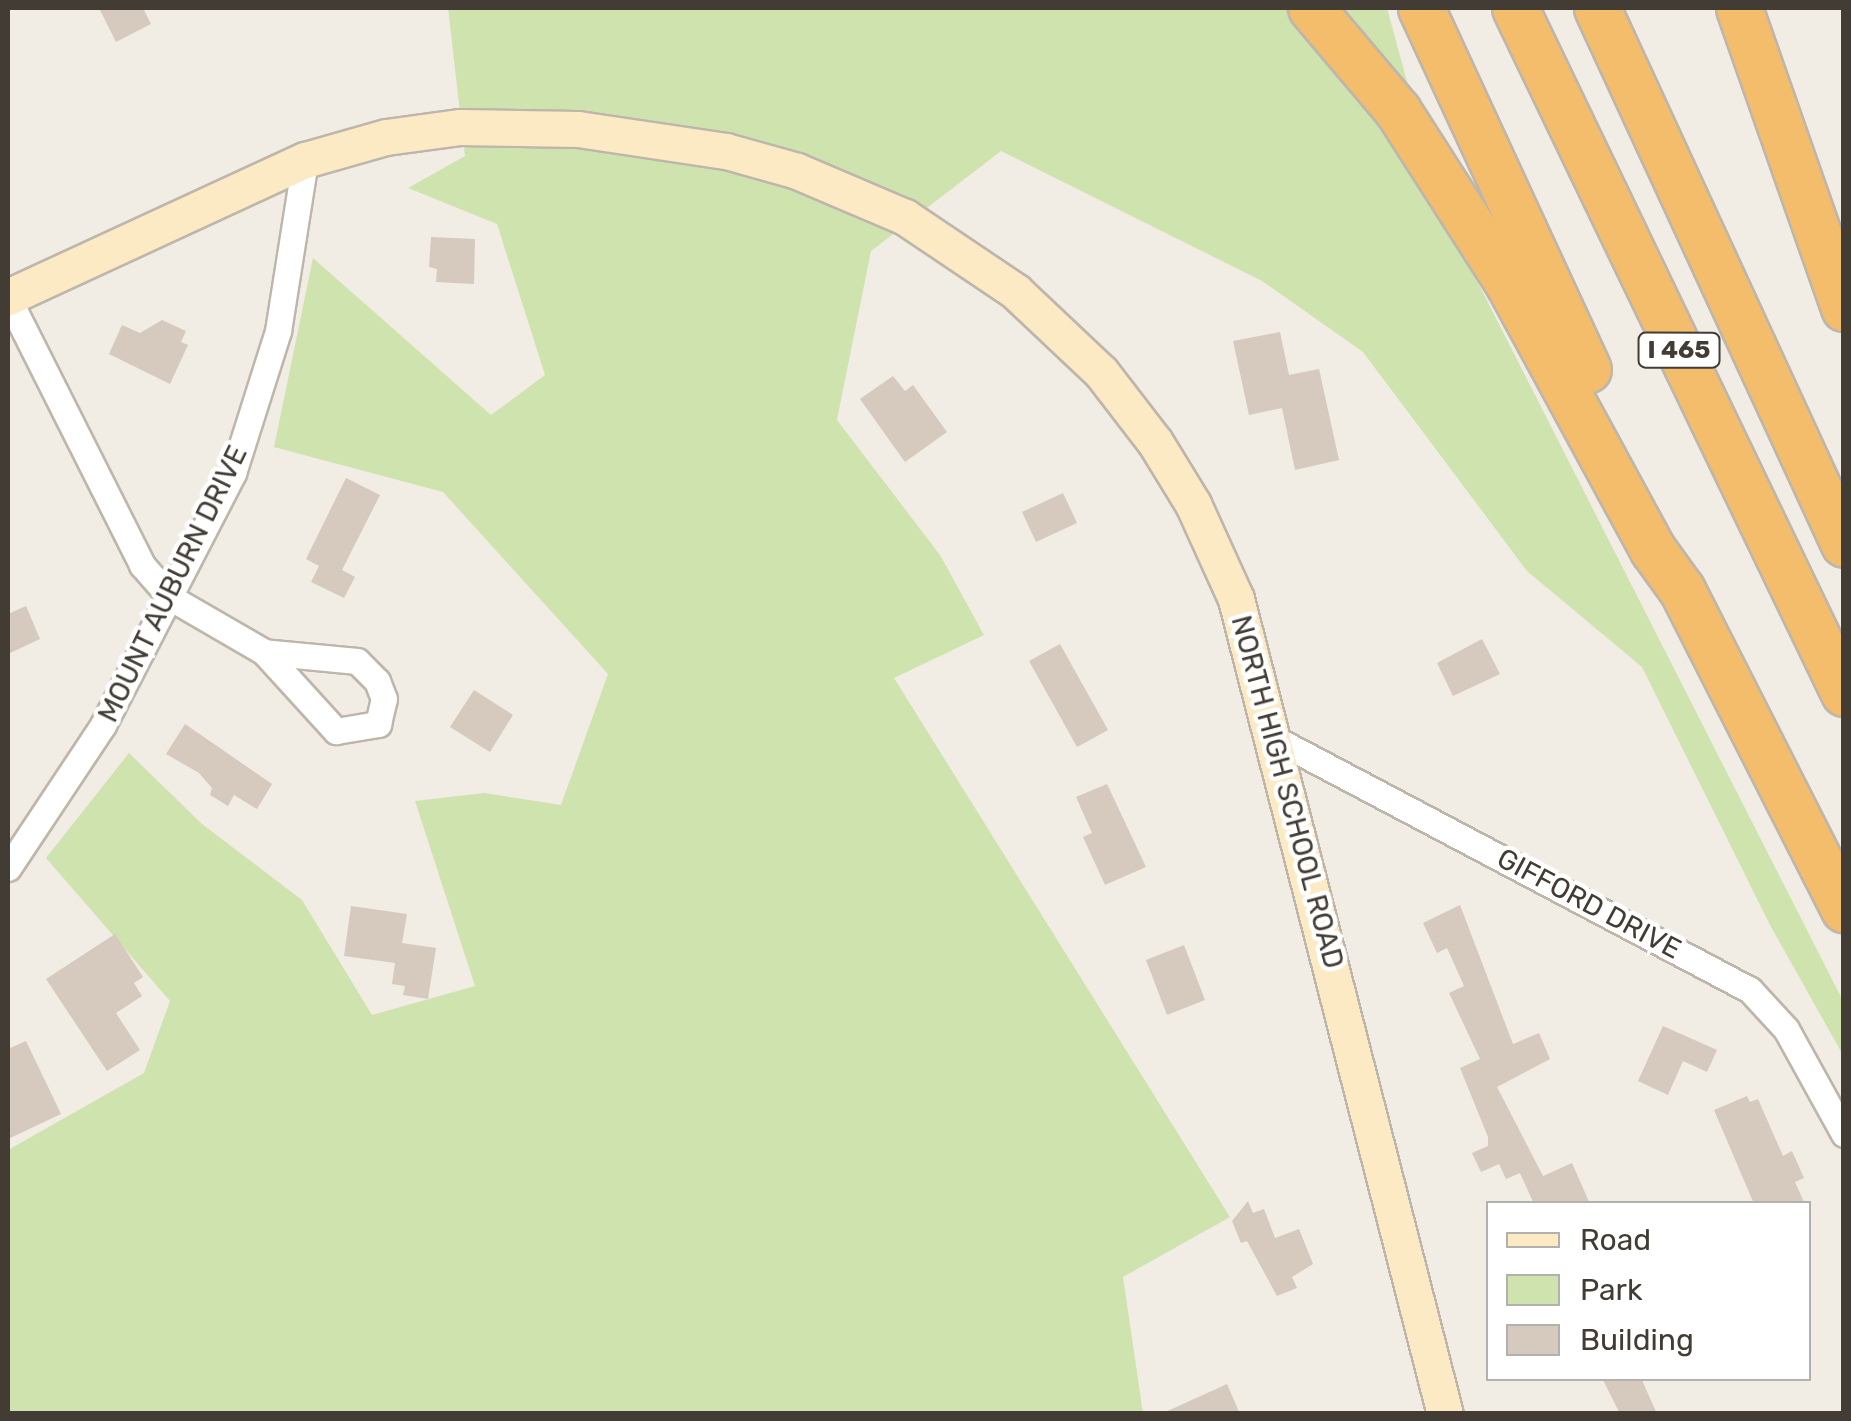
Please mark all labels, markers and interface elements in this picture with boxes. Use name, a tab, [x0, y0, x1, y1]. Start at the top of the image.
road number: I 465	[1636, 330, 1722, 370]
street label: MOUNT AUBURN DRIVE	[91, 440, 255, 728]
street label: NORTH HIGH SCHOOL ROAD	[1224, 612, 1350, 972]
street label: GIFFORD DRIVE	[1491, 841, 1687, 967]
legend	[1486, 1201, 1811, 1381]
text: Road	[1580, 1222, 1651, 1258]
text: Park	[1580, 1272, 1642, 1308]
text: Building	[1580, 1322, 1694, 1358]

